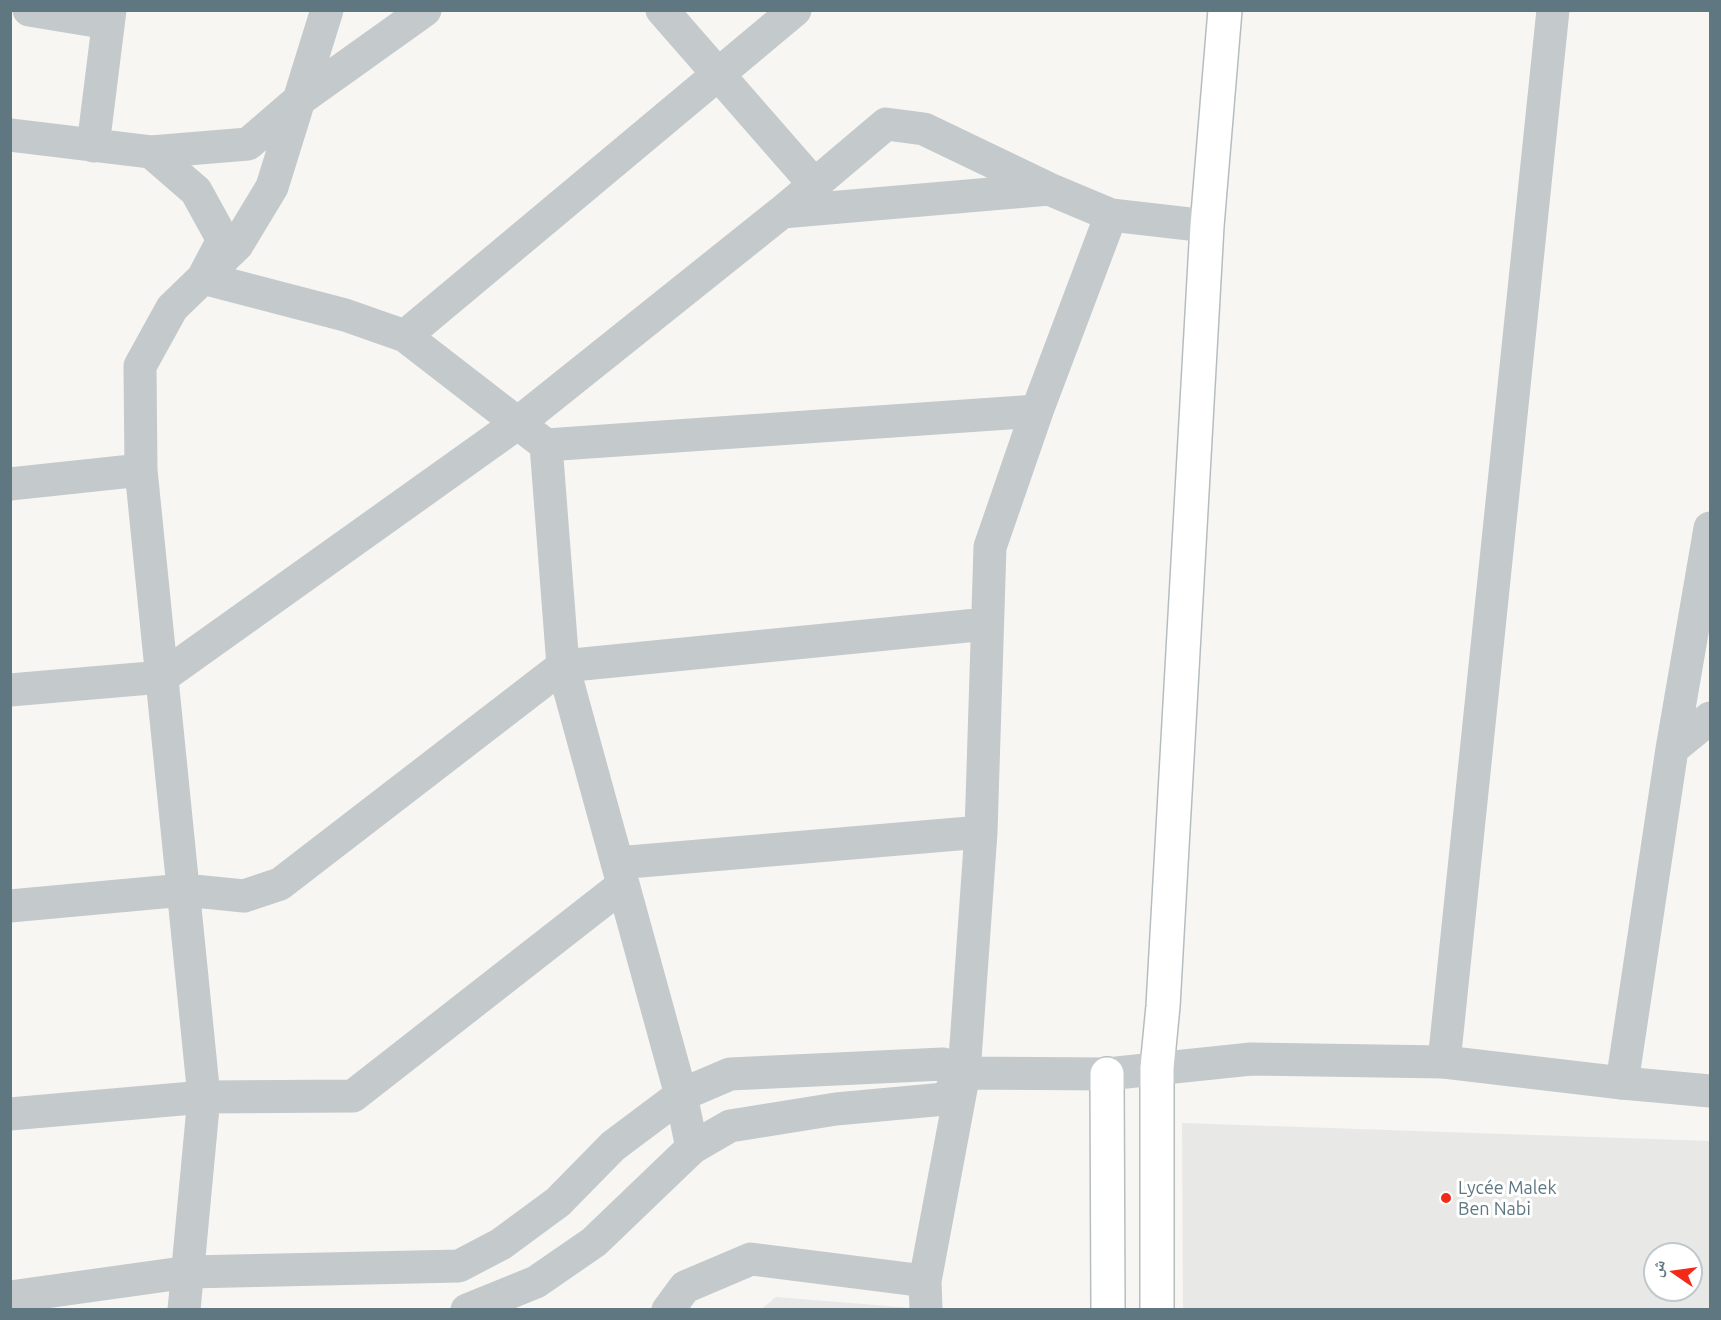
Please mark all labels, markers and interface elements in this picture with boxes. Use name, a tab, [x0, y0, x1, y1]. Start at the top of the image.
place label: Lycée Malek Ben Nabi	[1458, 1177, 1557, 1220]
marker: Lycée Malek Ben Nabi	[1439, 1191, 1453, 1205]
north arrow	[1643, 1242, 1703, 1302]
text: ش	[1647, 1258, 1668, 1279]

